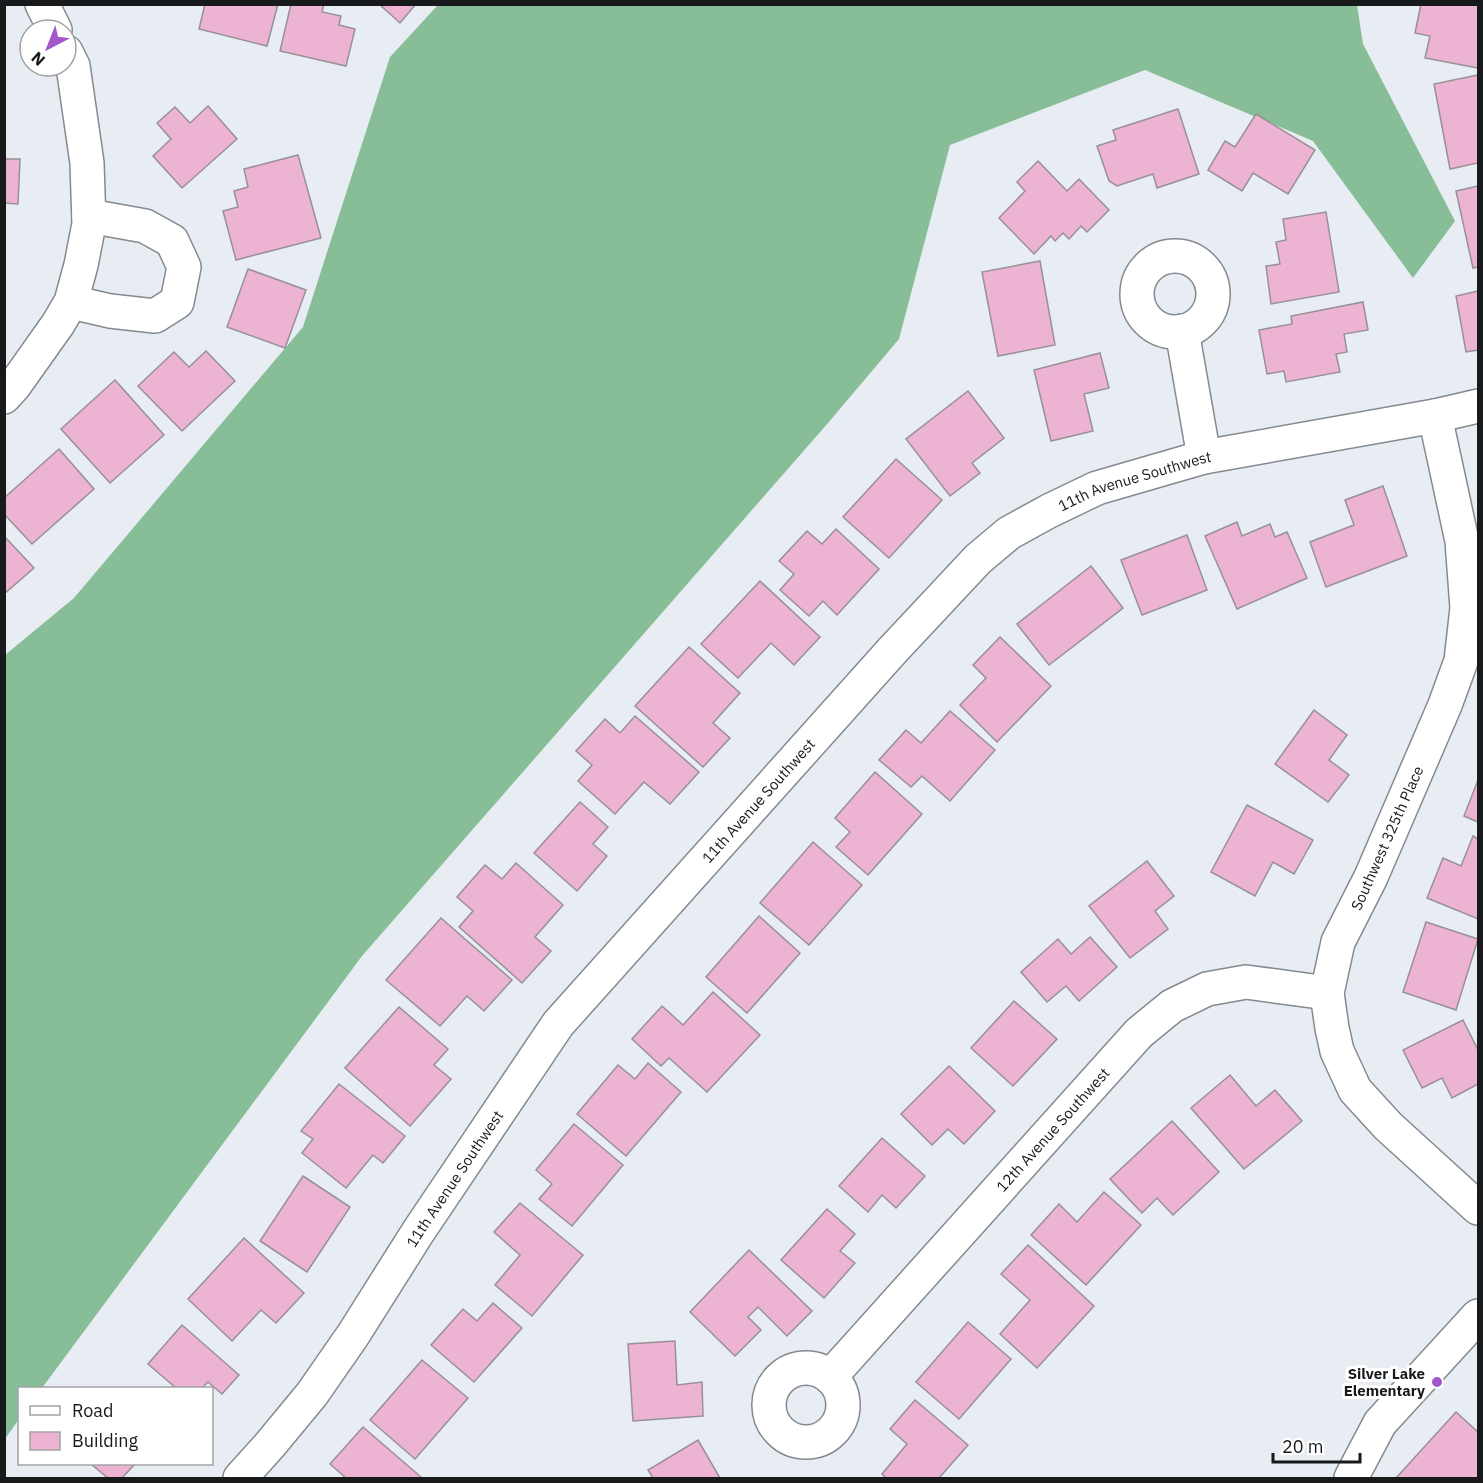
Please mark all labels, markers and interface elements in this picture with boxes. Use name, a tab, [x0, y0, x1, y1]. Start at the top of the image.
north arrow	[18, 18, 78, 78]
text: N	[27, 48, 49, 70]
street label: 11th Avenue Southwest	[1055, 446, 1212, 515]
street label: 11th Avenue Southwest	[697, 734, 819, 867]
street label: Southwest 325th Place	[1347, 763, 1427, 913]
street label: 12th Avenue Southwest	[992, 1063, 1113, 1195]
street label: 11th Avenue Southwest	[402, 1106, 507, 1250]
place label: Silver Lake Elementary	[1344, 1364, 1425, 1400]
marker: Silver Lake Elementary	[1430, 1375, 1444, 1389]
legend	[18, 1387, 213, 1465]
text: Road	[72, 1399, 113, 1422]
scale bar	[1273, 1426, 1360, 1464]
text: Building	[72, 1429, 139, 1452]
text: 20 m	[1282, 1435, 1324, 1458]

